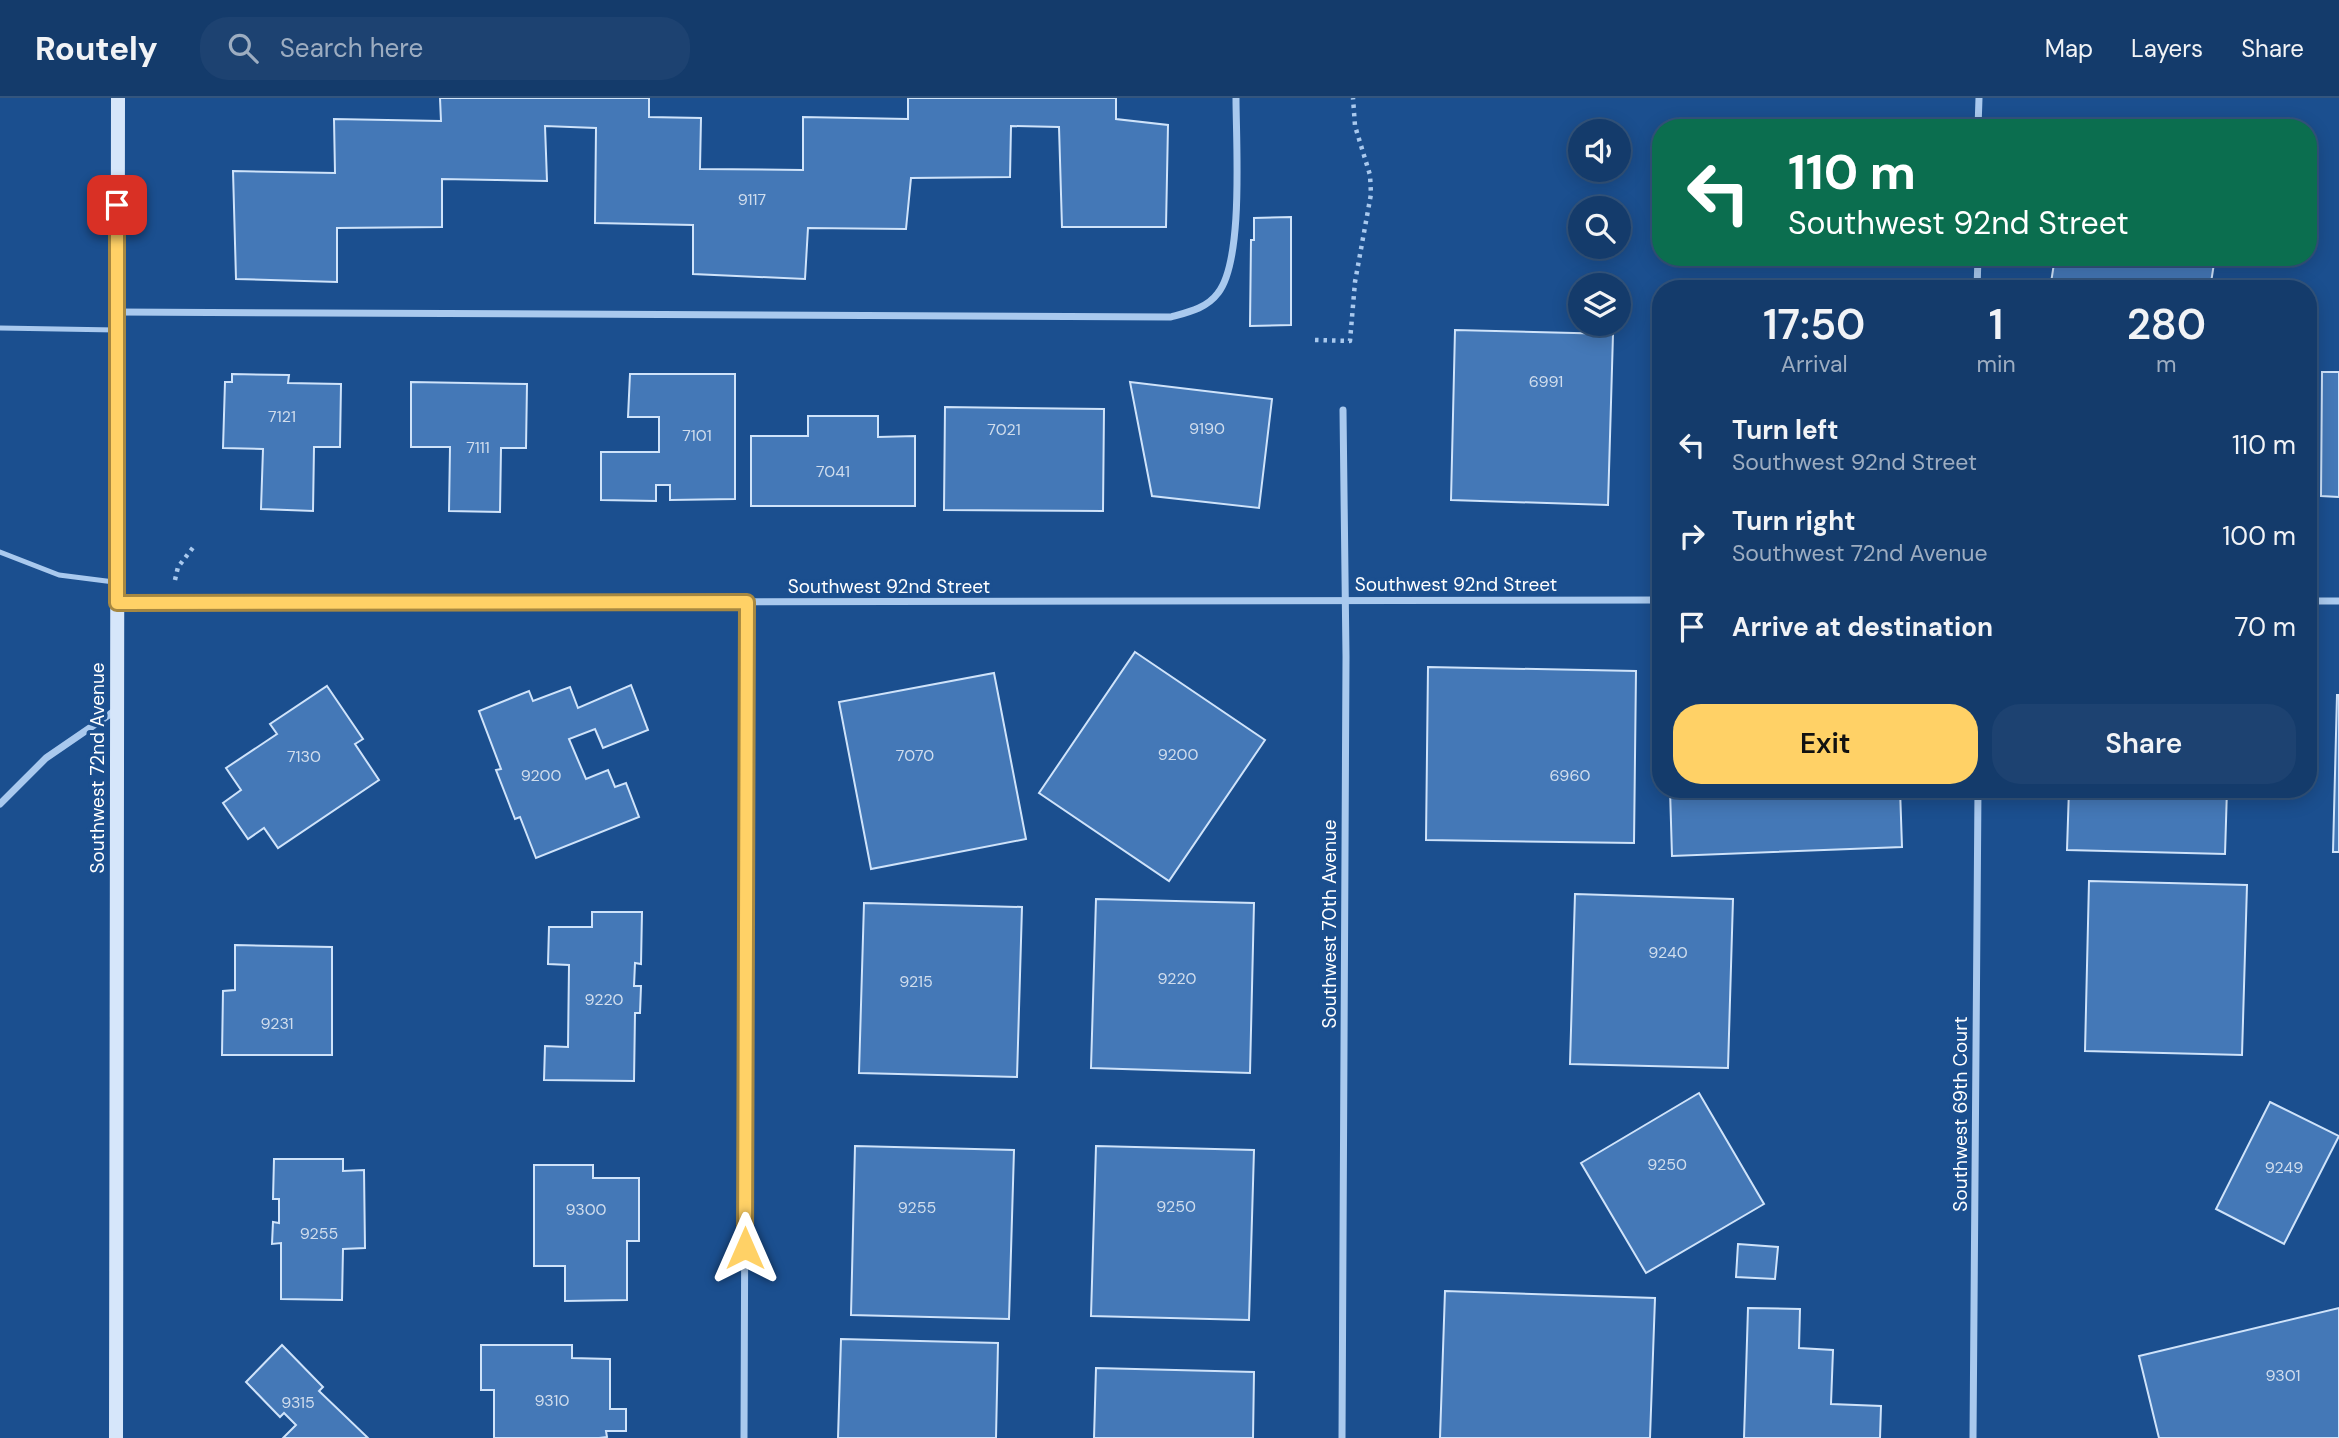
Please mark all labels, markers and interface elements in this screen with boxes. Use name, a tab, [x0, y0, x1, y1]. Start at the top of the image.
search box	[200, 17, 690, 80]
text: Routely	[35, 27, 158, 70]
icon: search	[224, 29, 262, 67]
text: Search here	[280, 31, 423, 65]
text: Map	[2045, 33, 2093, 64]
text: Layers	[2131, 33, 2203, 64]
text: Share	[2241, 33, 2304, 64]
map controls	[1568, 119, 1631, 336]
button: sound	[1568, 119, 1631, 182]
text: 110 m	[1788, 140, 1916, 204]
icon: left	[1673, 147, 1764, 238]
pin	[87, 175, 147, 235]
icon: arrive	[98, 186, 136, 224]
house number: 9117	[738, 189, 766, 210]
button: search	[1568, 196, 1631, 259]
text: Southwest 92nd Street	[1788, 202, 2129, 244]
button: layers	[1568, 273, 1631, 336]
text: 17:50	[1763, 297, 1865, 352]
text: 1	[1989, 297, 2003, 352]
text: 280	[2127, 297, 2206, 352]
text: Arrival	[1781, 349, 1848, 379]
text: min	[1976, 349, 2016, 379]
text: m	[2156, 349, 2177, 379]
house number: 6991	[1529, 371, 1563, 392]
house number: 7121	[268, 406, 296, 427]
text: Turn left	[1732, 413, 1839, 447]
house number: 9190	[1189, 418, 1225, 439]
house number: 7021	[987, 419, 1021, 440]
house number: 7101	[682, 425, 712, 446]
icon: left	[1673, 426, 1711, 464]
text: 110 m	[2232, 428, 2296, 462]
house number: 7111	[466, 437, 490, 458]
text: Southwest 92nd Street	[1732, 447, 1977, 477]
house number: 7041	[816, 461, 850, 482]
text: Turn right	[1732, 504, 1856, 538]
icon: right	[1673, 517, 1711, 555]
text: 100 m	[2222, 519, 2296, 553]
text: Southwest 72nd Avenue	[1732, 538, 1988, 568]
street label: Southwest 92nd Street	[1355, 572, 1557, 597]
street label: Southwest 92nd Street	[788, 574, 990, 599]
icon: arrive	[1673, 608, 1711, 646]
text: Arrive at destination	[1732, 610, 1993, 644]
text: 70 m	[2235, 610, 2296, 644]
street label: Southwest 72nd Avenue	[85, 662, 110, 874]
button: Exit	[1673, 704, 1978, 784]
button: Share	[1992, 704, 2296, 784]
house number: 9200	[1158, 744, 1198, 765]
house number: 7070	[896, 745, 934, 766]
house number: 7130	[287, 746, 321, 767]
house number: 9200	[521, 765, 561, 786]
house number: 6960	[1550, 765, 1590, 786]
street label: Southwest 70th Avenue	[1317, 820, 1342, 1028]
house number: 9240	[1648, 942, 1688, 963]
house number: 9220	[1158, 968, 1197, 989]
house number: 9215	[899, 971, 933, 992]
house number: 9220	[585, 989, 624, 1010]
house number: 9231	[260, 1013, 294, 1034]
street label: Southwest 69th Court	[1948, 1016, 1973, 1212]
house number: 9250	[1647, 1154, 1687, 1175]
house number: 9249	[2265, 1157, 2303, 1178]
house number: 9250	[1156, 1196, 1196, 1217]
house number: 9255	[898, 1197, 936, 1218]
house number: 9300	[565, 1199, 607, 1220]
position arrow	[708, 1211, 782, 1285]
house number: 9255	[300, 1223, 338, 1244]
house number: 9301	[2265, 1365, 2301, 1386]
house number: 9310	[535, 1390, 569, 1411]
house number: 9315	[281, 1392, 315, 1413]

